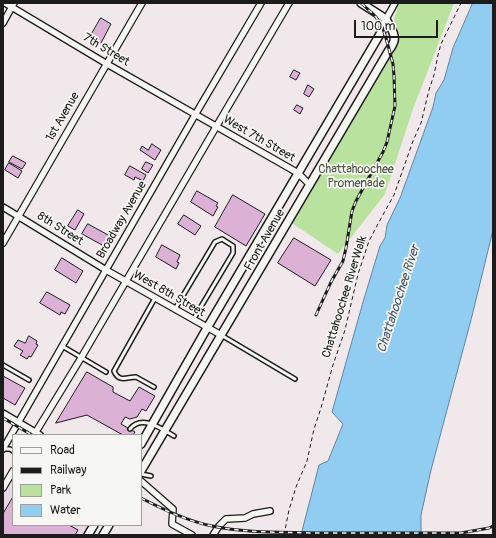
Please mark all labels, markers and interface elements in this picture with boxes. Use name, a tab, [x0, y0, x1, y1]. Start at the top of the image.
scale bar	[356, 12, 440, 38]
text: 100 m	[361, 19, 395, 34]
street label: 7th Street	[80, 30, 132, 70]
street label: 1st Avenue	[43, 90, 83, 144]
street label: West 7th Street	[220, 113, 298, 165]
park label: Chattahoochee Promenade	[318, 163, 394, 191]
street label: Broadway Avenue	[94, 179, 150, 261]
street label: Front Avenue	[242, 207, 288, 273]
street label: 8th Street	[34, 209, 86, 249]
street label: Chattahoochee RiverWalk	[320, 234, 370, 360]
water label: Chattahoochee River	[374, 243, 424, 355]
street label: West 8th Street	[130, 268, 208, 320]
legend	[12, 434, 142, 526]
text: Road	[50, 443, 75, 458]
text: Railway	[50, 463, 86, 478]
text: Park	[50, 483, 71, 498]
text: Water	[50, 503, 81, 518]

